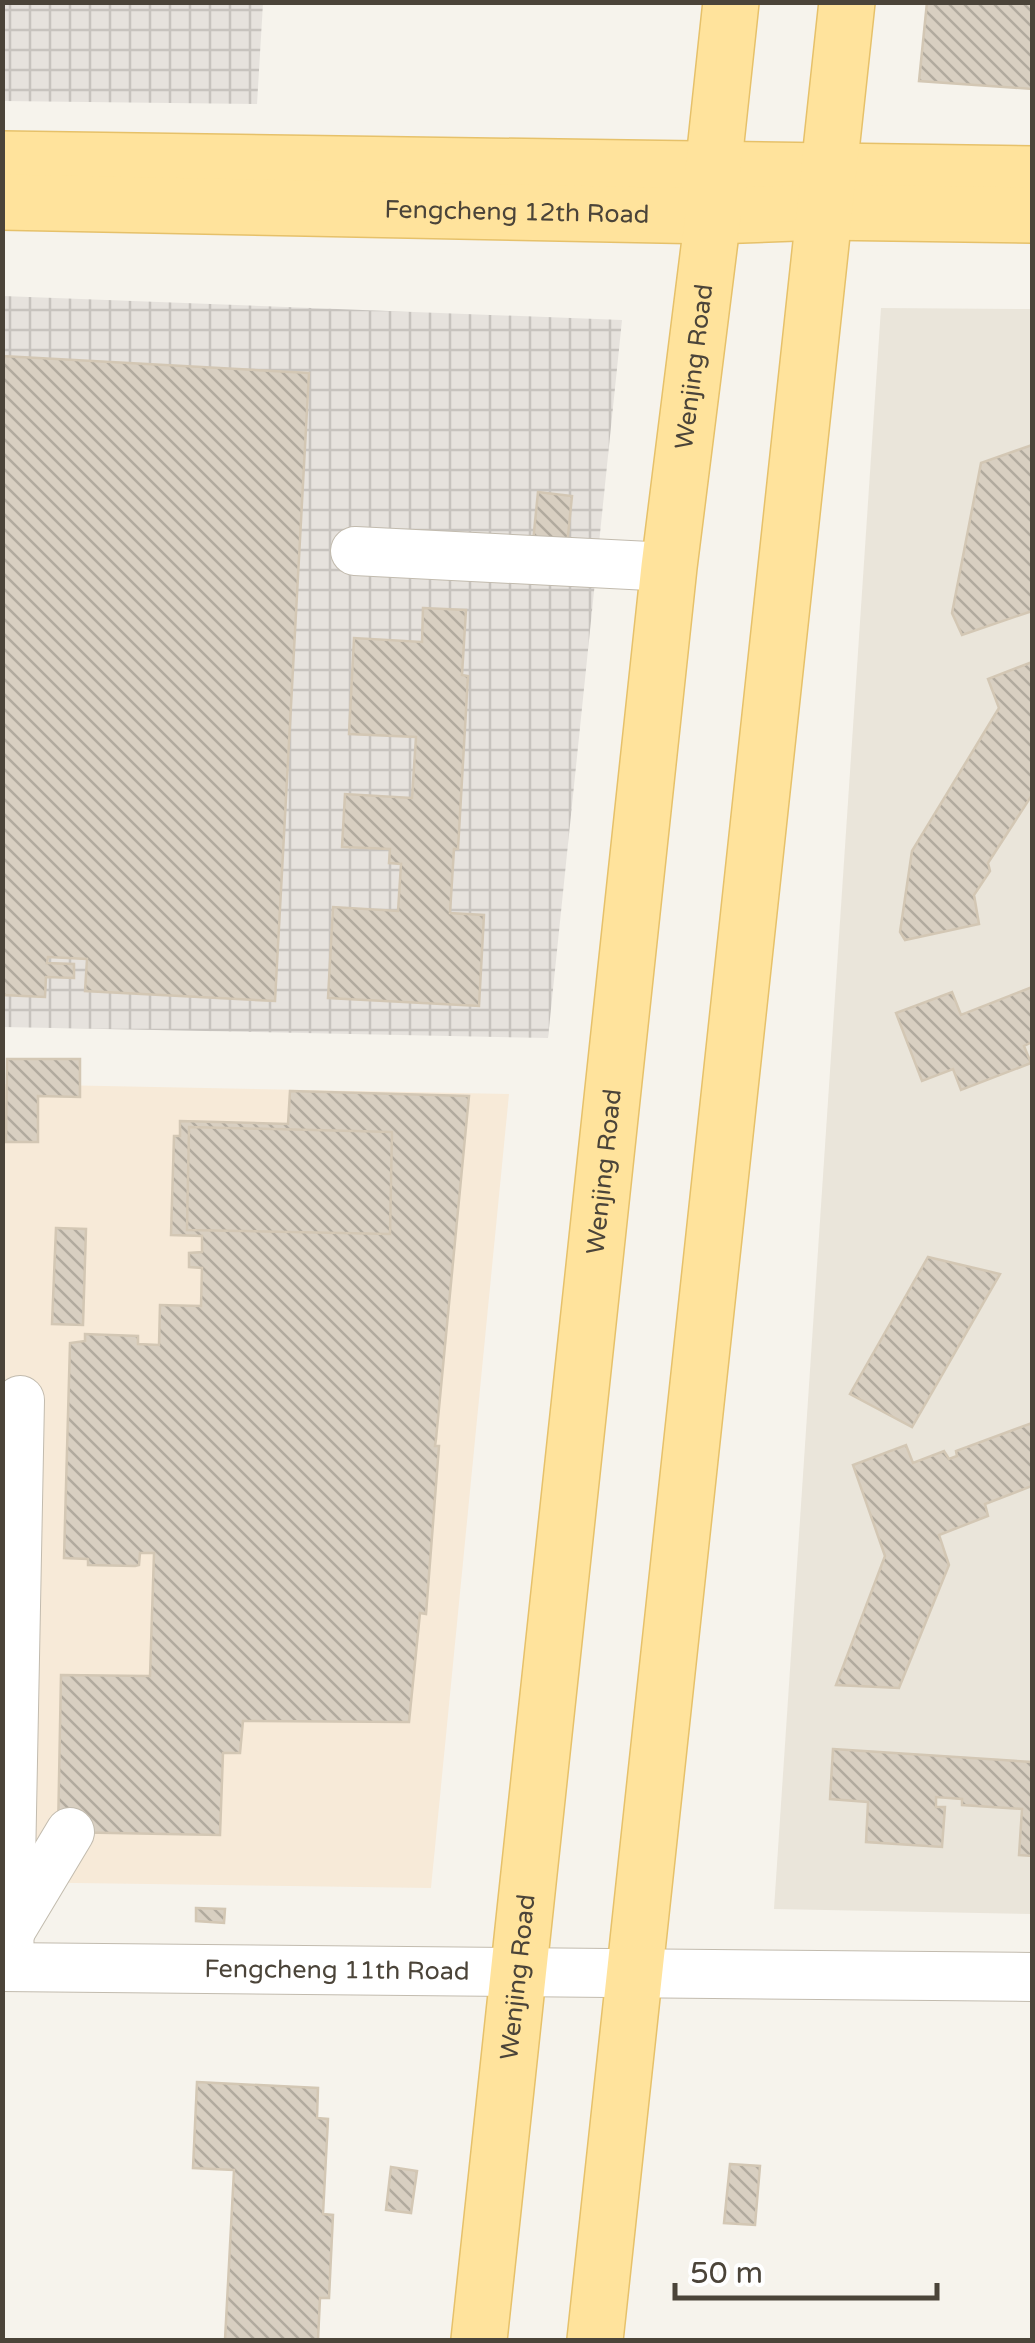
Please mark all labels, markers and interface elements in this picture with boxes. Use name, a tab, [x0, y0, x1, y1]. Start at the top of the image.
street label: Fengcheng 12th Road	[384, 195, 650, 230]
street label: Wenjing Road	[669, 282, 719, 451]
street label: Wenjing Road	[580, 1087, 628, 1256]
street label: Wenjing Road	[494, 1893, 542, 2061]
street label: Fengcheng 11th Road	[204, 1954, 470, 1987]
scale bar	[675, 2238, 938, 2300]
text: 50 m	[690, 2255, 763, 2292]

